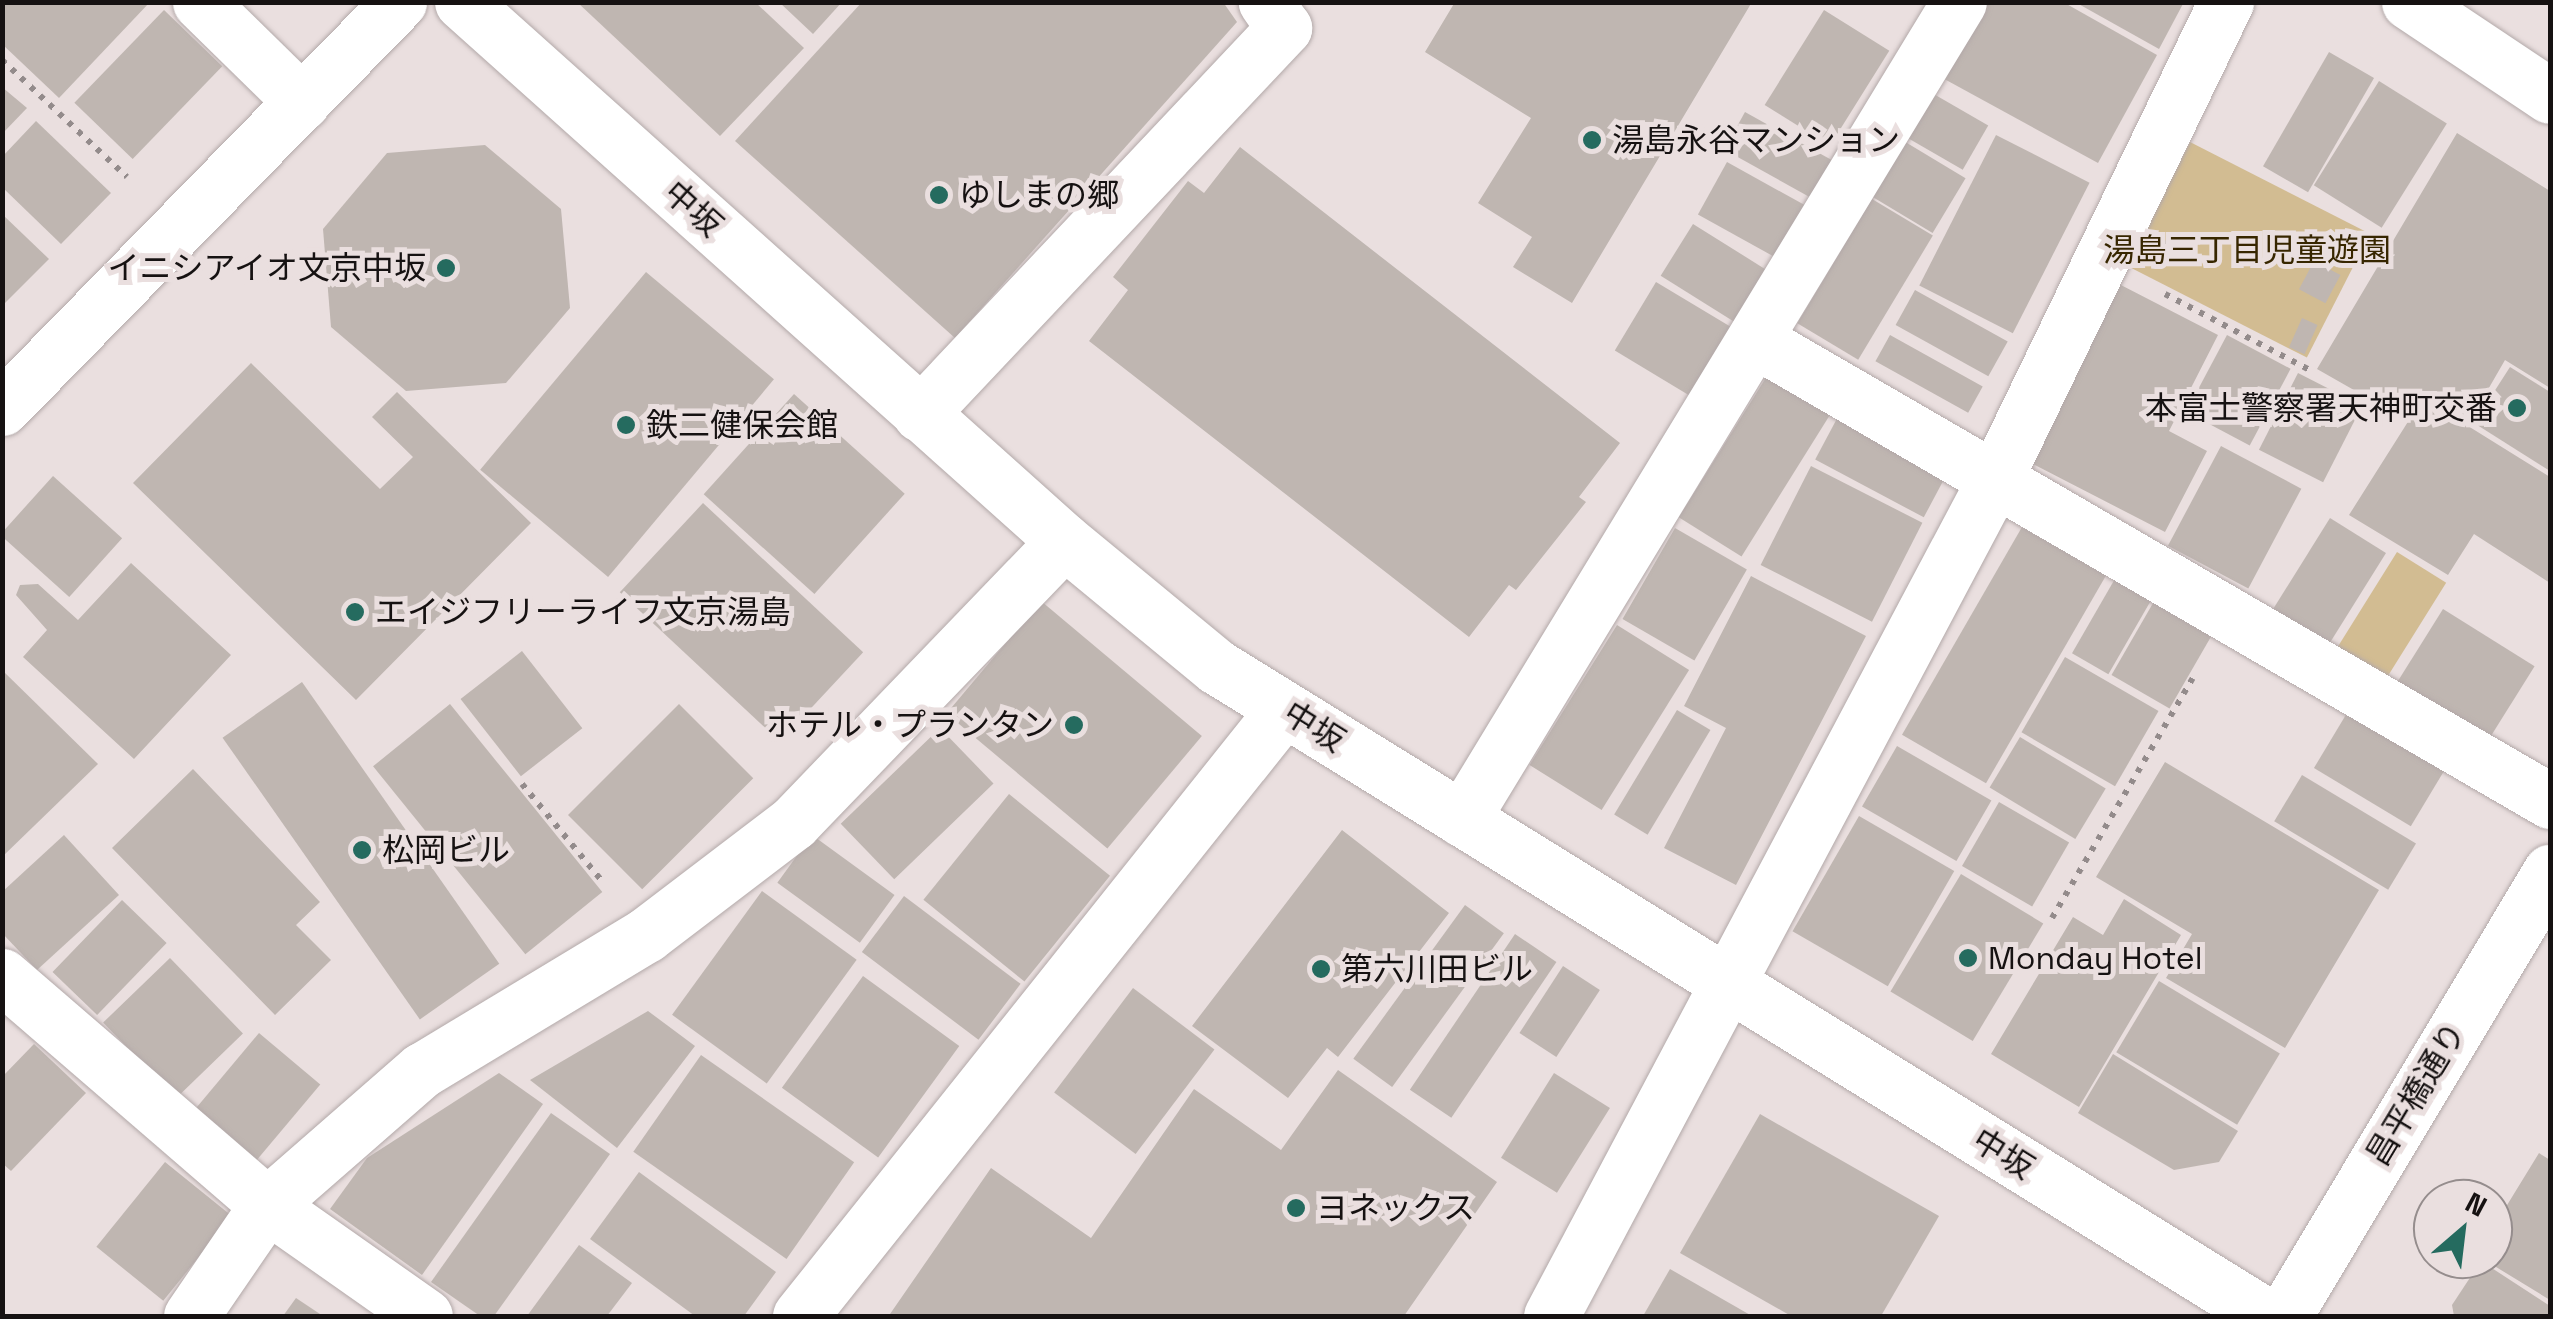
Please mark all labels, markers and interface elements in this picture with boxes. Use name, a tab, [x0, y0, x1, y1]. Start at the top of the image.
place label: 湯島永谷マンション	[1612, 121, 1900, 159]
marker: 湯島永谷マンション	[1581, 129, 1603, 151]
street label: 中坂	[656, 173, 730, 245]
place label: ゆしまの郷	[959, 176, 1119, 214]
marker: ゆしまの郷	[928, 184, 950, 206]
park label: 湯島三丁目児童遊園	[2103, 231, 2391, 269]
place label: イニシアイオ文京中坂	[106, 249, 426, 287]
marker: イニシアイオ文京中坂	[435, 257, 457, 279]
place label: 本富士警察署天神町交番	[2145, 389, 2497, 427]
marker: 本富士警察署天神町交番	[2506, 397, 2528, 419]
place label: 鉄二健保会館	[646, 406, 838, 444]
marker: 鉄二健保会館	[615, 414, 637, 436]
place label: エイジフリーライフ文京湯島	[375, 593, 791, 631]
marker: エイジフリーライフ文京湯島	[344, 601, 366, 623]
street label: 中坂	[1277, 694, 1351, 760]
place label: ホテル・プランタン	[766, 706, 1054, 744]
marker: ホテル・プランタン	[1063, 714, 1085, 736]
place label: 松岡ビル	[382, 831, 510, 869]
marker: 松岡ビル	[351, 839, 373, 861]
place label: Monday Hotel	[1988, 939, 2203, 977]
marker: Monday Hotel	[1957, 947, 1979, 969]
place label: 第六川田ビル	[1341, 950, 1533, 988]
marker: 第六川田ビル	[1310, 958, 1332, 980]
street label: 昌平橋通り	[2358, 1016, 2474, 1172]
street label: 中坂	[1966, 1121, 2040, 1187]
north arrow	[2413, 1179, 2513, 1279]
text: N	[2459, 1184, 2493, 1225]
place label: ヨネックス	[1316, 1189, 1476, 1227]
marker: ヨネックス	[1285, 1197, 1307, 1219]

